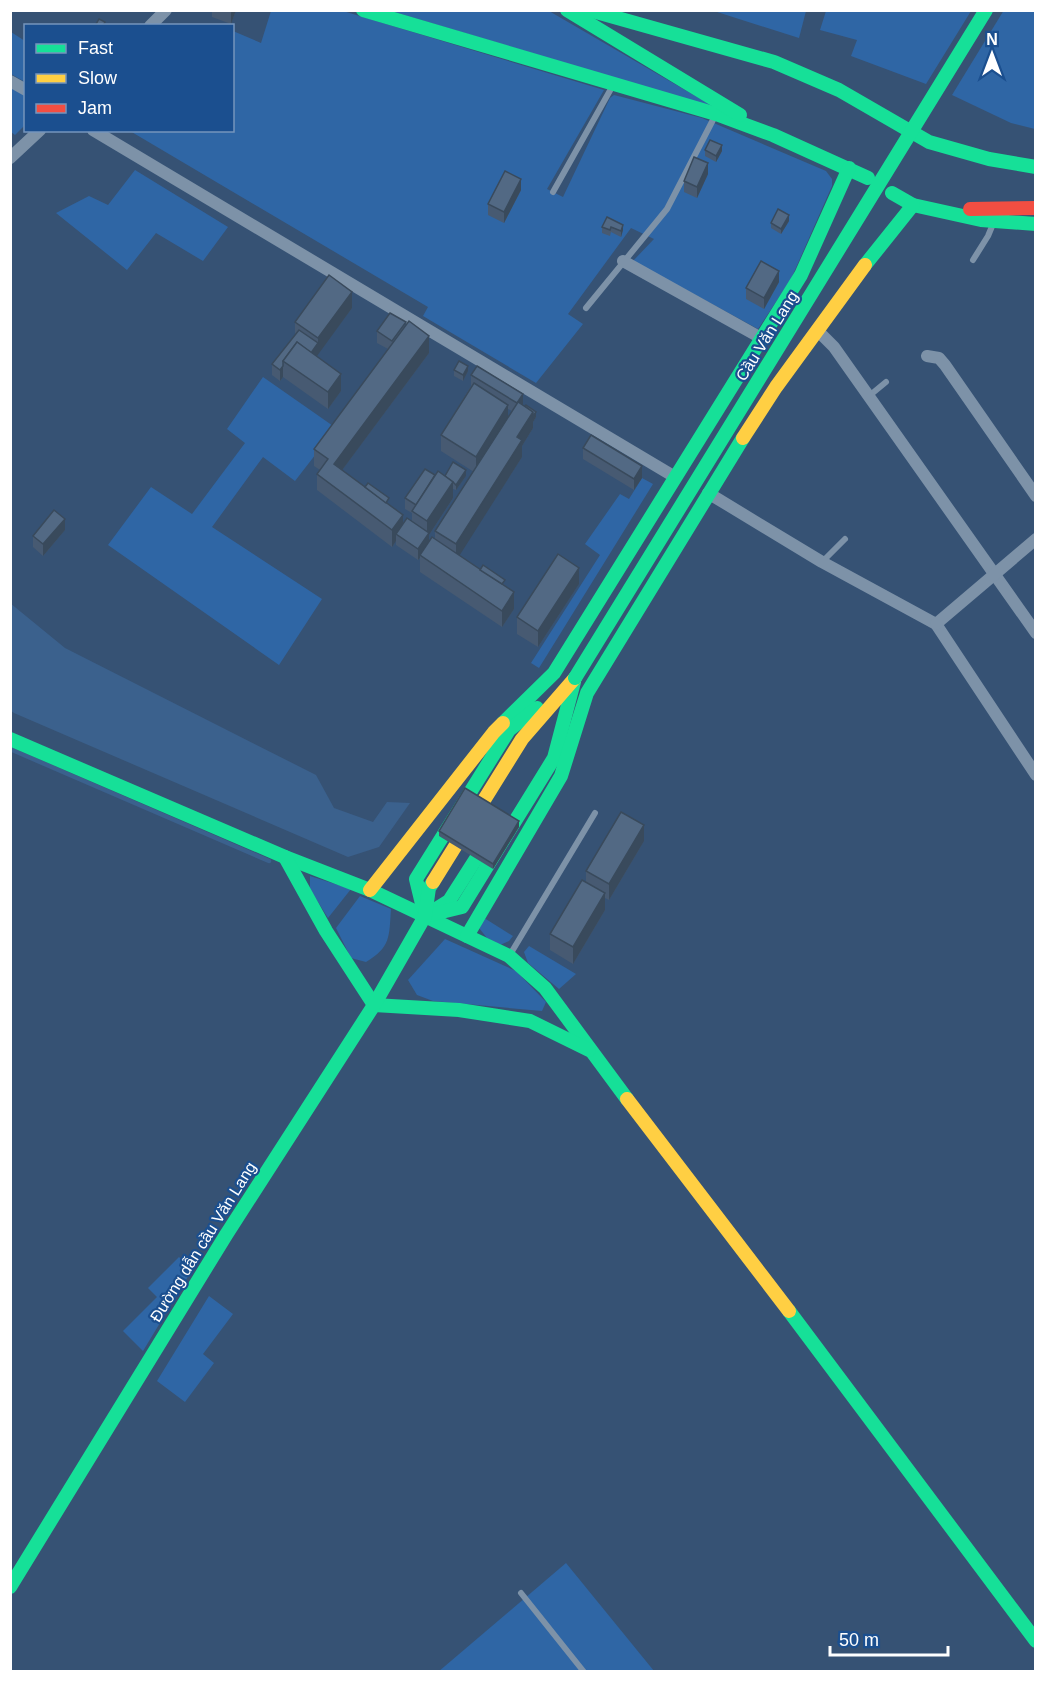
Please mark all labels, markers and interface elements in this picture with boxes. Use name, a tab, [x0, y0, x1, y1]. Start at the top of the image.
legend	[24, 24, 234, 132]
north arrow	[962, 24, 1022, 84]
text: N	[986, 31, 998, 48]
text: Fast	[78, 38, 113, 58]
text: Slow	[78, 68, 118, 88]
text: Jam	[78, 98, 112, 118]
street label: Cầu Văn Lang	[733, 288, 801, 384]
street label: Đường dẫn cầu Văn Lang	[146, 1159, 259, 1325]
scale bar	[830, 1619, 948, 1657]
text: 50 m	[839, 1630, 879, 1650]

